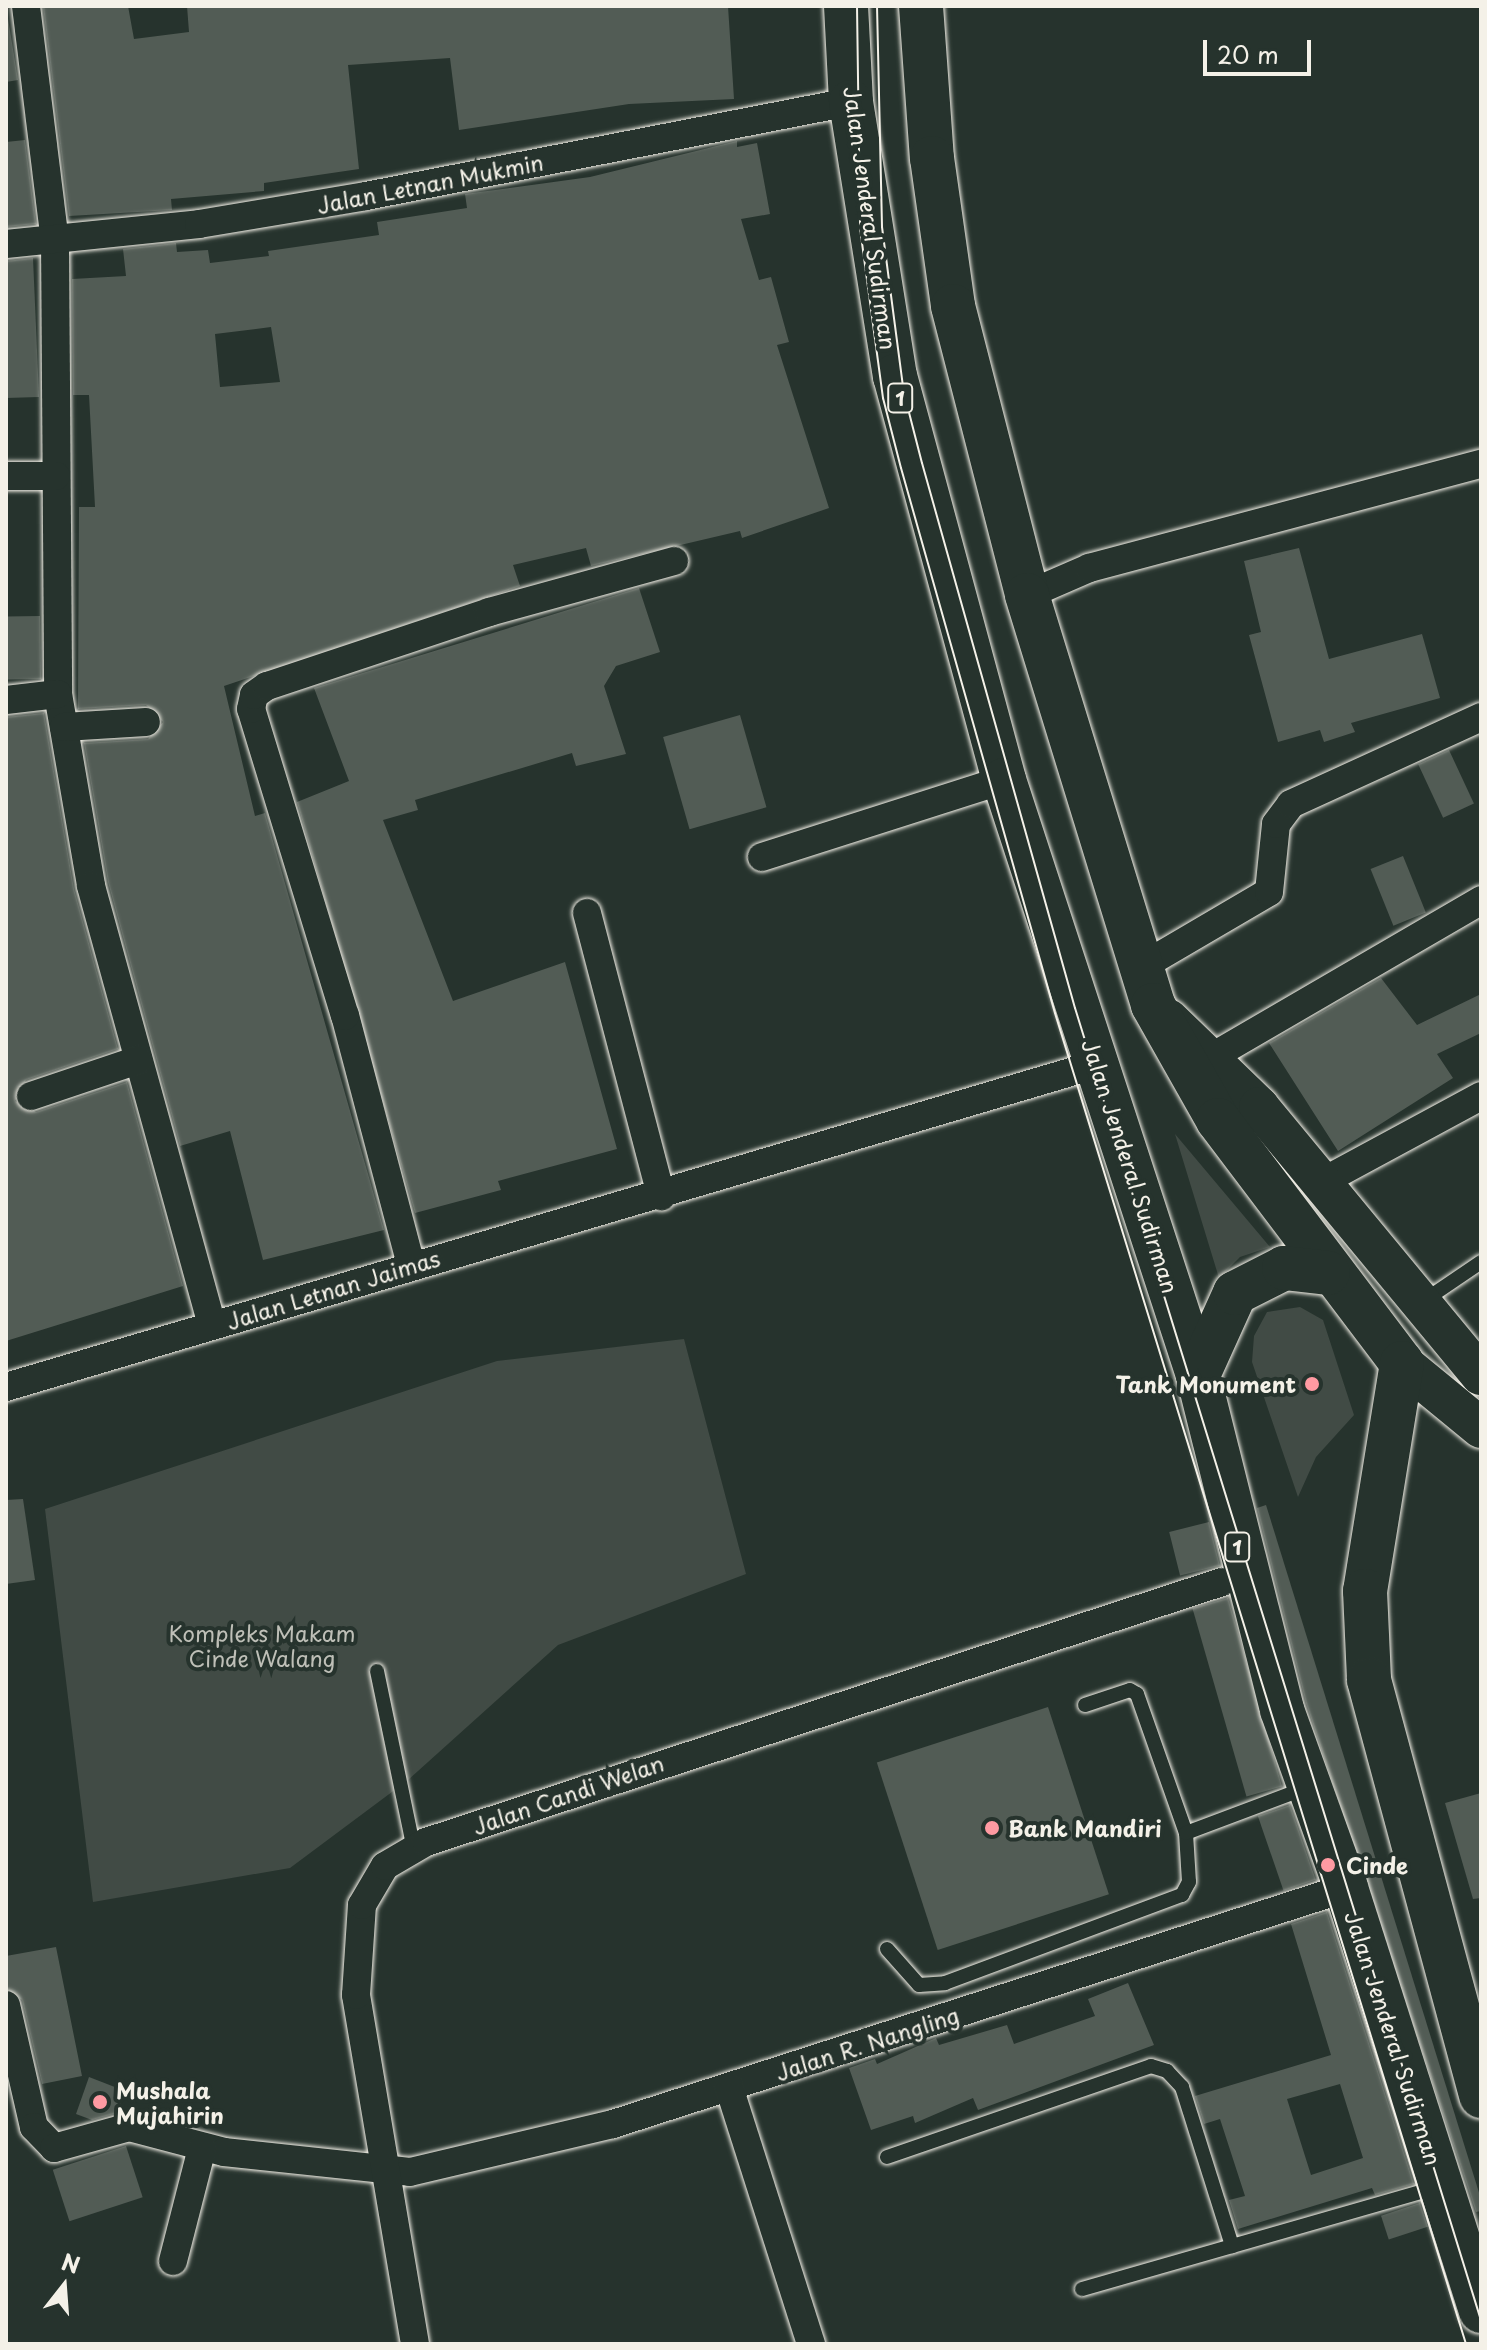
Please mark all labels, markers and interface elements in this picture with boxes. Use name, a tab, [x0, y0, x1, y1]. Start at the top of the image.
scale bar	[1207, 24, 1315, 74]
text: 20 m	[1217, 36, 1279, 72]
street label: Jalan Jenderal Sudirman	[839, 84, 903, 352]
street label: Jalan Letnan Mukmin	[314, 148, 546, 218]
road number: 1	[886, 382, 914, 414]
street label: Jalan Jenderal Sudirman	[1077, 1035, 1185, 1297]
street label: Jalan Letnan Jaimas	[223, 1244, 443, 1334]
place label: Tank Monument	[1117, 1371, 1296, 1397]
marker: Tank Monument	[1303, 1375, 1321, 1393]
road number: 1	[1223, 1531, 1251, 1563]
park label: Kompleks Makam Cinde Walang	[168, 1619, 356, 1670]
street label: Jalan Candi Welan	[469, 1749, 667, 1839]
place label: Bank Mandiri	[1008, 1815, 1161, 1841]
marker: Bank Mandiri	[983, 1819, 1001, 1837]
place label: Cinde	[1346, 1852, 1408, 1878]
marker: Cinde	[1317, 1854, 1339, 1876]
street label: Jalan Jenderal Sudirman	[1340, 1907, 1448, 2169]
street label: Jalan R. Nangling	[772, 2001, 962, 2085]
place label: Mushala Mujahirin	[116, 2076, 224, 2128]
marker: Mushala Mujahirin	[91, 2093, 109, 2111]
text: N	[58, 2244, 84, 2281]
north arrow	[24, 2246, 104, 2326]

